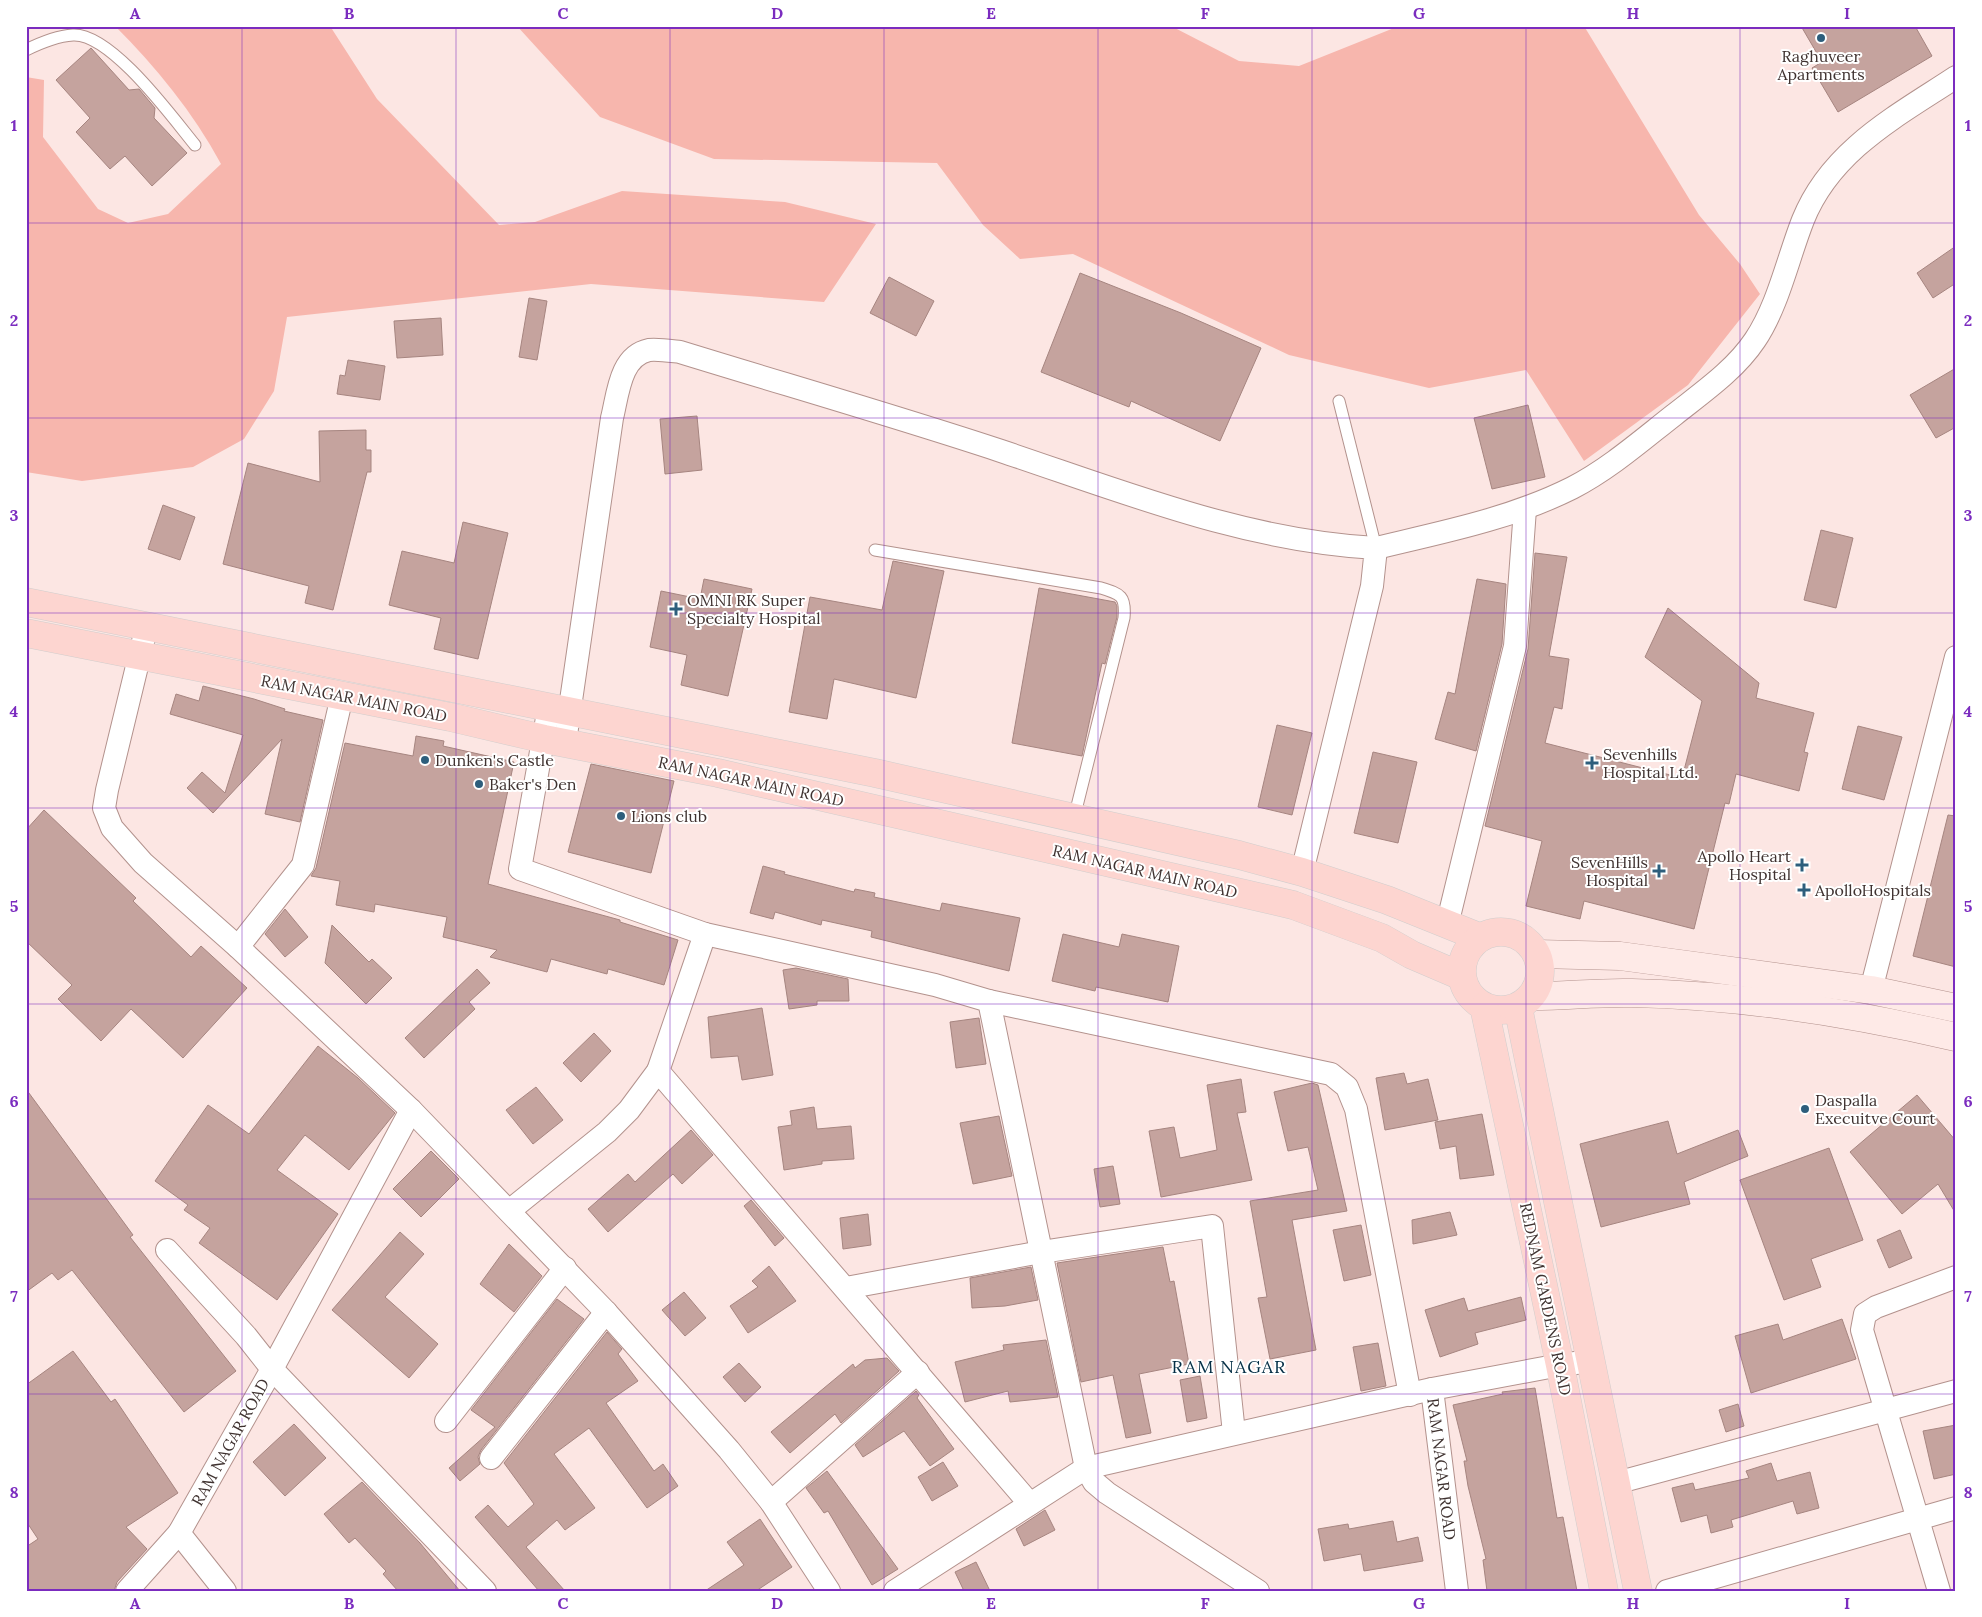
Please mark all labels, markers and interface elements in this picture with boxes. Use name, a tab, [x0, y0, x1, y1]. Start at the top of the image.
text: A	[130, 3, 141, 23]
text: B	[344, 3, 355, 23]
text: C	[557, 3, 569, 23]
text: D	[771, 3, 783, 23]
text: E	[986, 3, 996, 23]
text: F	[1200, 3, 1210, 23]
text: G	[1413, 3, 1425, 23]
text: H	[1627, 3, 1640, 23]
text: I	[1844, 3, 1850, 23]
marker: Raghuveer Apartments	[1815, 32, 1827, 44]
place label: Raghuveer Apartments	[1776, 46, 1865, 84]
text: 1	[11, 115, 17, 135]
text: 1	[1965, 115, 1971, 135]
text: 2	[10, 310, 18, 330]
text: 2	[1964, 310, 1972, 330]
text: 3	[10, 505, 19, 525]
text: 3	[1964, 505, 1973, 525]
place label: OMNI RK Super Specialty Hospital	[687, 590, 821, 628]
marker: OMNI RK Super Specialty Hospital	[669, 602, 683, 616]
street label: RAM NAGAR MAIN ROAD	[259, 670, 449, 726]
text: 4	[10, 701, 19, 721]
text: 4	[1964, 701, 1973, 721]
place label: Sevenhills Hospital Ltd.	[1603, 744, 1698, 782]
place label: Dunken's Castle	[435, 750, 554, 770]
street label: RAM NAGAR MAIN ROAD	[656, 752, 846, 810]
marker: Dunken's Castle	[419, 754, 431, 766]
marker: Sevenhills Hospital Ltd.	[1585, 756, 1599, 770]
place label: Baker's Den	[489, 774, 577, 794]
marker: Baker's Den	[473, 778, 485, 790]
place label: Lions club	[631, 806, 707, 826]
marker: Lions club	[615, 810, 627, 822]
street label: RAM NAGAR MAIN ROAD	[1051, 840, 1240, 902]
place label: Apollo Heart Hospital	[1697, 846, 1792, 884]
place label: SevenHills Hospital	[1571, 852, 1648, 890]
marker: Apollo Heart Hospital	[1795, 858, 1809, 872]
marker: SevenHills Hospital	[1652, 864, 1666, 878]
place label: ApolloHospitals	[1814, 880, 1931, 900]
marker: ApolloHospitals	[1797, 883, 1811, 897]
text: 5	[10, 896, 19, 916]
text: 5	[1964, 896, 1973, 916]
place label: Daspalla Execuitve Court	[1815, 1090, 1936, 1128]
text: 6	[9, 1091, 19, 1111]
text: 6	[1963, 1091, 1973, 1111]
marker: Daspalla Execuitve Court	[1799, 1103, 1811, 1115]
street label: REDNAM GARDENS ROAD	[1516, 1201, 1576, 1397]
text: 7	[10, 1286, 18, 1306]
text: 7	[1964, 1286, 1972, 1306]
district label: RAM NAGAR	[1172, 1355, 1286, 1378]
street label: RAM NAGAR ROAD	[187, 1375, 273, 1509]
street label: RAM NAGAR ROAD	[1423, 1397, 1461, 1541]
text: 8	[9, 1482, 19, 1502]
text: 8	[1963, 1482, 1973, 1502]
text: A	[130, 1593, 141, 1613]
text: B	[344, 1593, 355, 1613]
text: C	[557, 1593, 569, 1613]
text: D	[771, 1593, 783, 1613]
text: E	[986, 1593, 996, 1613]
text: F	[1200, 1593, 1210, 1613]
text: G	[1413, 1593, 1425, 1613]
text: H	[1627, 1593, 1640, 1613]
text: I	[1844, 1593, 1850, 1613]

